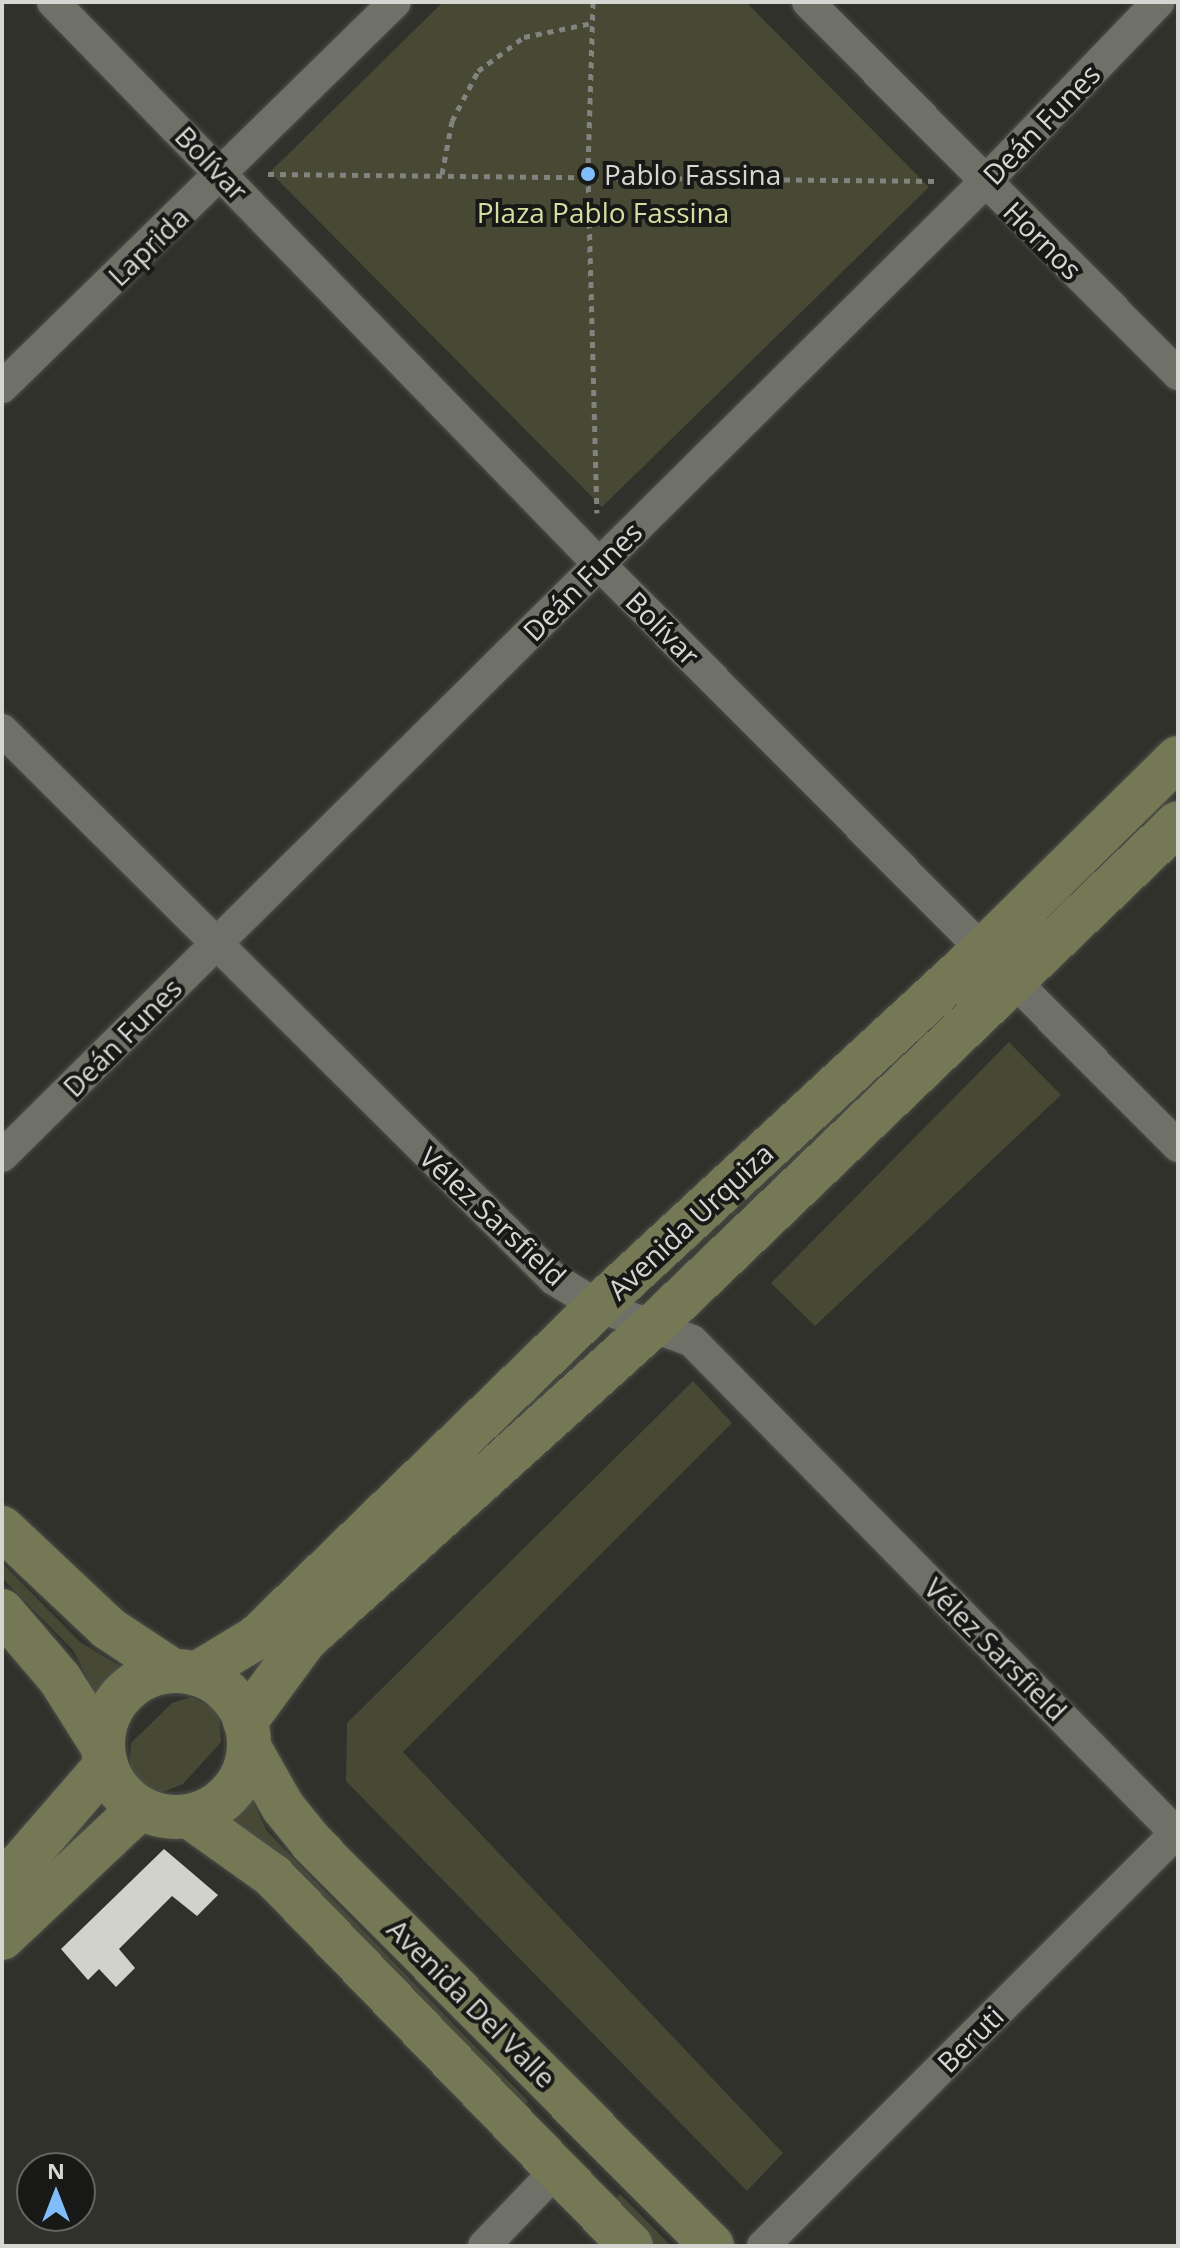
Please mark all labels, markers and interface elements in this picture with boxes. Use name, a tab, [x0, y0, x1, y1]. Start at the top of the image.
street label: Deán Funes	[975, 57, 1107, 191]
street label: Bolívar	[169, 119, 255, 207]
place label: Pablo Fassina	[604, 157, 781, 191]
marker: Pablo Fassina	[579, 165, 597, 183]
street label: Hornos	[997, 194, 1089, 286]
park label: Plaza Pablo Fassina	[477, 195, 729, 229]
street label: Laprida	[101, 200, 195, 292]
street label: Deán Funes	[516, 515, 648, 647]
street label: Bolívar	[619, 584, 707, 672]
street label: Deán Funes	[56, 971, 188, 1103]
street label: Avenida Urquiza	[600, 1136, 780, 1306]
street label: Vélez Sarsfield	[413, 1140, 573, 1292]
street label: Vélez Sarsfield	[918, 1571, 1074, 1727]
street label: Avenida Del Valle	[381, 1912, 563, 2094]
street label: Beruti	[930, 1999, 1010, 2079]
north arrow	[16, 2152, 96, 2232]
text: N	[47, 2155, 65, 2185]

